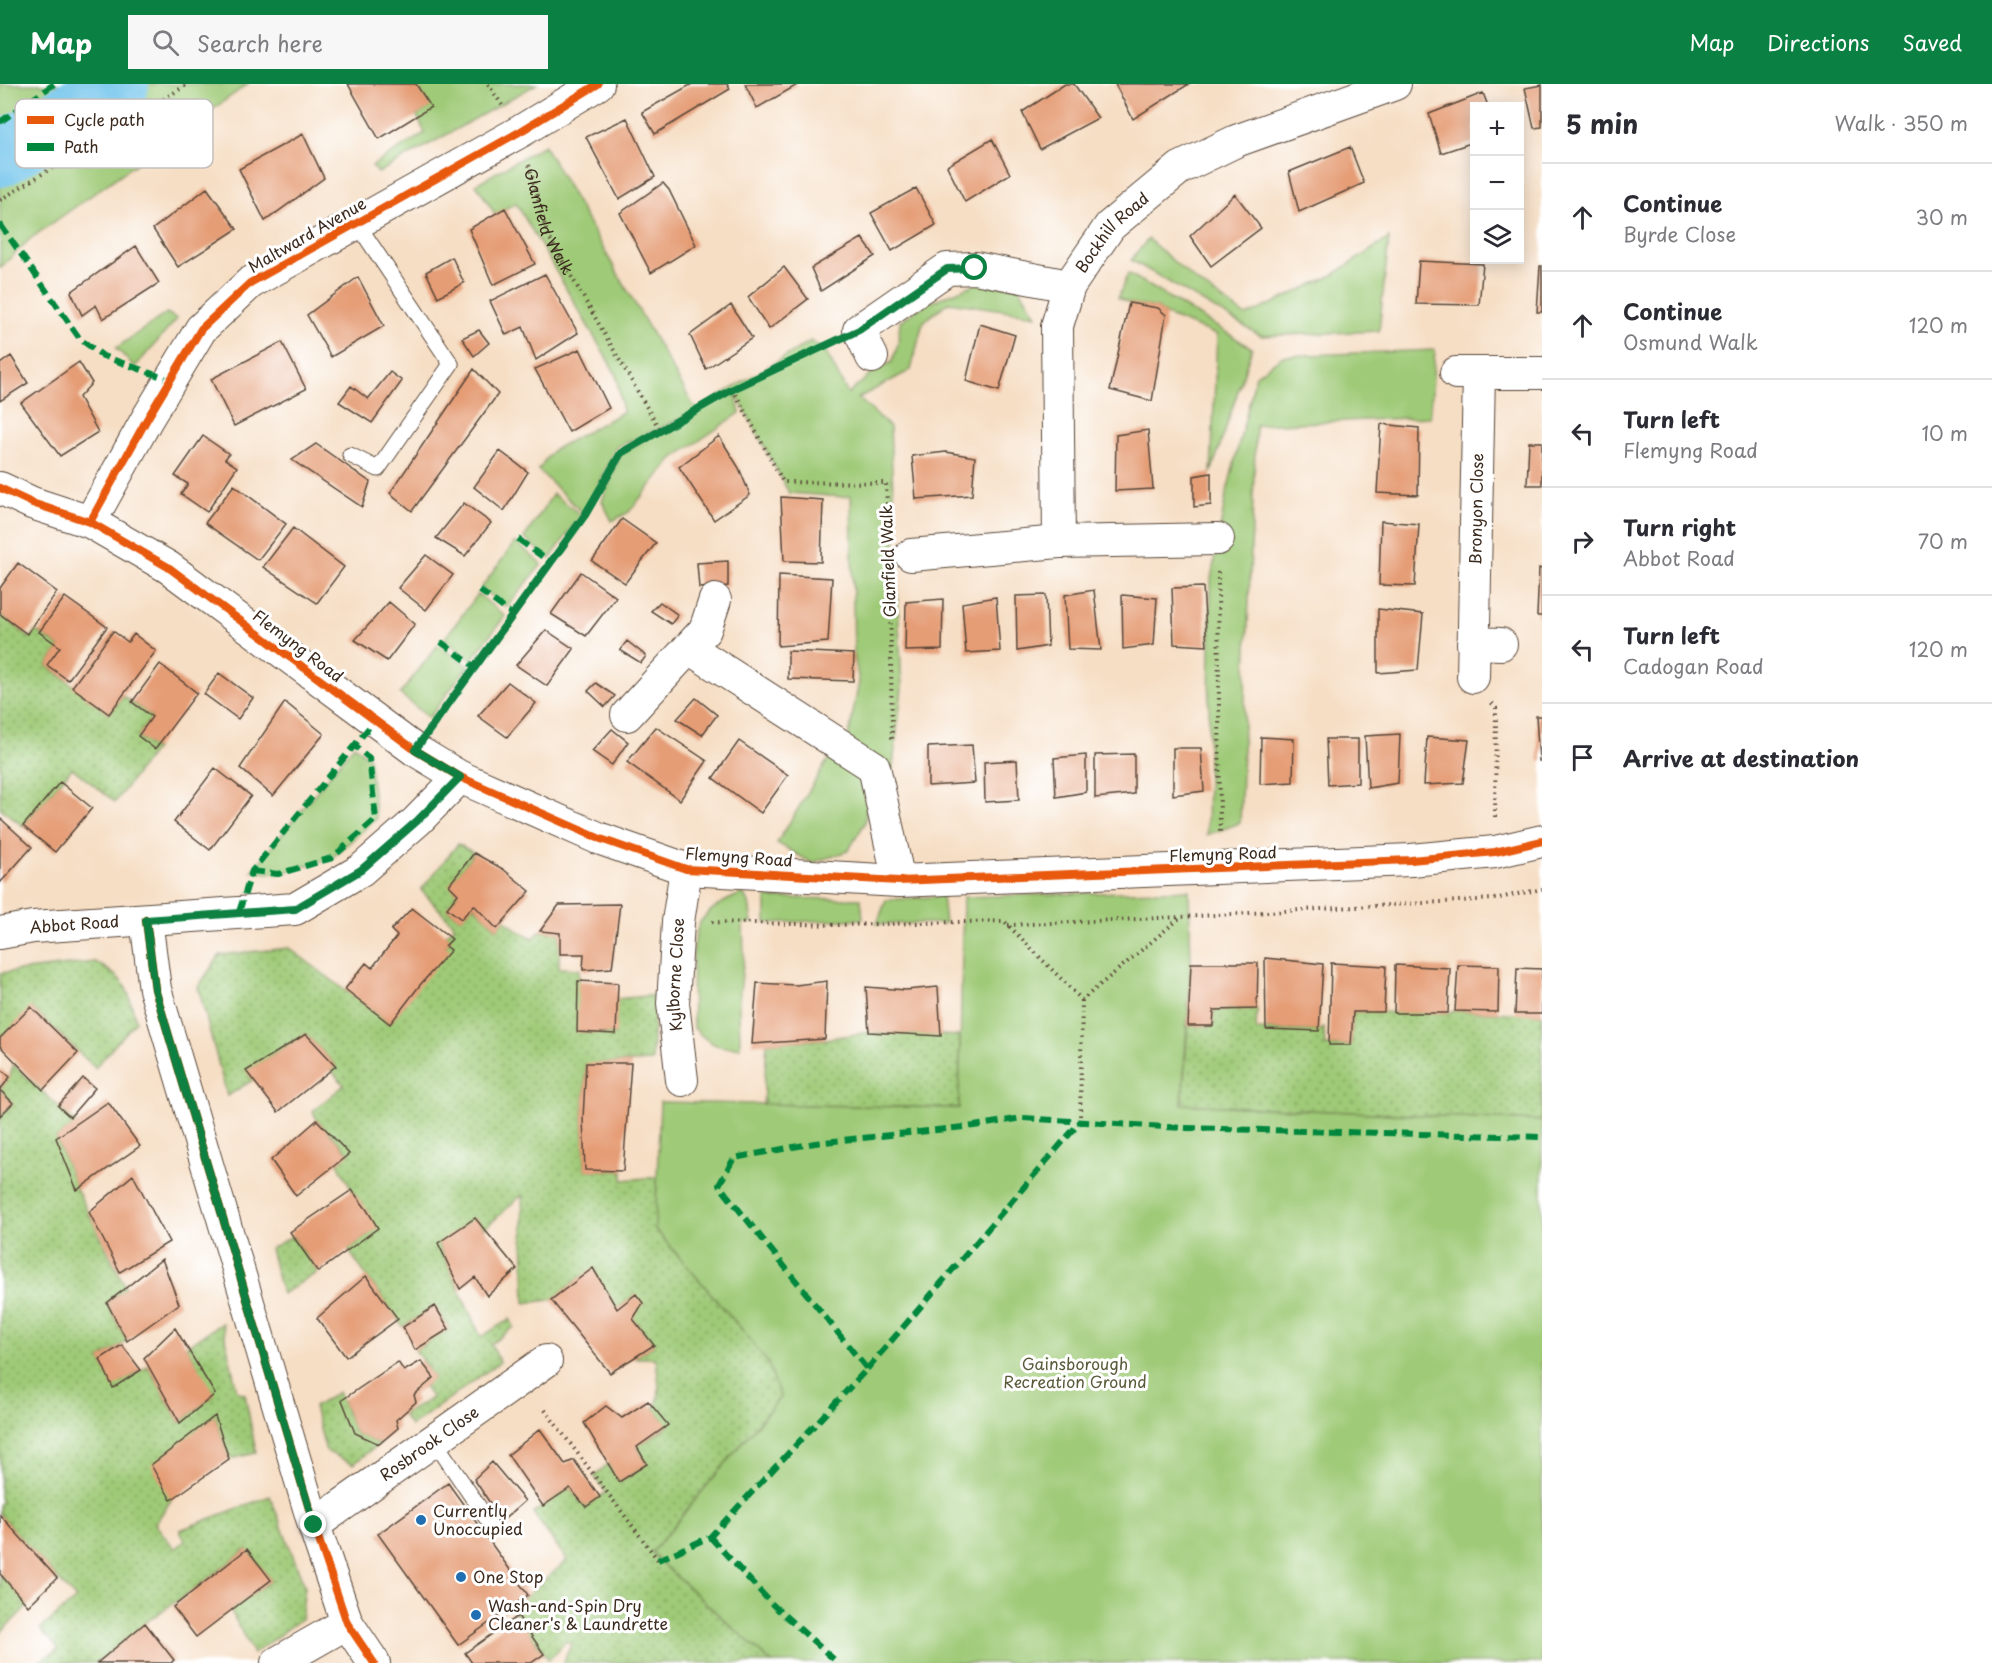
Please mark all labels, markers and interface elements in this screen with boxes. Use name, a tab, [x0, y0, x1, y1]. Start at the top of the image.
search box	[128, 15, 548, 69]
text: Map	[30, 21, 92, 64]
icon: search	[149, 26, 182, 59]
text: Search here	[197, 26, 323, 59]
text: Map	[1689, 26, 1734, 58]
text: Directions	[1767, 26, 1869, 58]
text: Saved	[1902, 26, 1962, 58]
legend	[15, 99, 213, 168]
map controls	[1470, 102, 1524, 264]
button: +	[1470, 102, 1524, 156]
text: 5 min	[1566, 104, 1638, 143]
text: Cycle path	[64, 107, 145, 131]
text: Walk · 350 m	[1835, 108, 1968, 138]
text: Path	[64, 134, 99, 158]
button: −	[1470, 156, 1524, 210]
street label: Glanfield Walk	[519, 165, 581, 279]
street label: Bockhill Road	[1069, 186, 1154, 277]
text: Continue	[1623, 186, 1722, 219]
street label: Maltward Avenue	[243, 190, 370, 278]
icon: ahead	[1566, 201, 1599, 234]
text: 30 m	[1915, 202, 1968, 232]
button: layers	[1470, 210, 1524, 264]
text: Byrde Close	[1623, 219, 1736, 249]
route start	[961, 254, 987, 280]
text: Continue	[1623, 294, 1722, 327]
icon: ahead	[1566, 309, 1599, 342]
text: 120 m	[1909, 310, 1968, 340]
text: Osmund Walk	[1623, 327, 1758, 357]
text: Turn left	[1623, 402, 1720, 435]
icon: left	[1566, 417, 1599, 450]
text: 10 m	[1921, 418, 1968, 448]
text: Flemyng Road	[1623, 435, 1758, 465]
street label: Bronyon Close	[1462, 453, 1488, 565]
street label: Glanfield Walk	[873, 504, 901, 618]
text: Turn right	[1623, 510, 1736, 543]
icon: right	[1566, 525, 1599, 558]
text: 70 m	[1918, 526, 1968, 556]
text: Abbot Road	[1623, 543, 1735, 573]
street label: Flemyng Road	[248, 603, 349, 687]
text: Turn left	[1623, 618, 1720, 651]
icon: left	[1566, 633, 1599, 666]
text: 120 m	[1909, 634, 1968, 664]
text: Cadogan Road	[1623, 651, 1764, 681]
icon: arrive	[1566, 741, 1599, 774]
text: Arrive at destination	[1623, 741, 1859, 774]
street label: Flemyng Road	[1169, 839, 1277, 867]
street label: Flemyng Road	[684, 840, 794, 872]
street label: Abbot Road	[29, 908, 120, 938]
street label: Kylborne Close	[660, 917, 689, 1033]
park label: Gainsborough Recreation Ground	[1003, 1351, 1147, 1393]
street label: Rosbrook Close	[374, 1399, 483, 1486]
place label: Currently Unoccupied	[433, 1498, 523, 1540]
route end	[300, 1511, 326, 1537]
marker: Currently Unoccupied	[414, 1513, 428, 1527]
place label: One Stop	[473, 1564, 543, 1588]
marker: One Stop	[454, 1570, 468, 1584]
place label: Wash-and-Spin Dry Cleaner's & Laundrette	[488, 1593, 668, 1635]
marker: Wash-and-Spin Dry Cleaner's & Laundrette	[469, 1608, 483, 1622]

